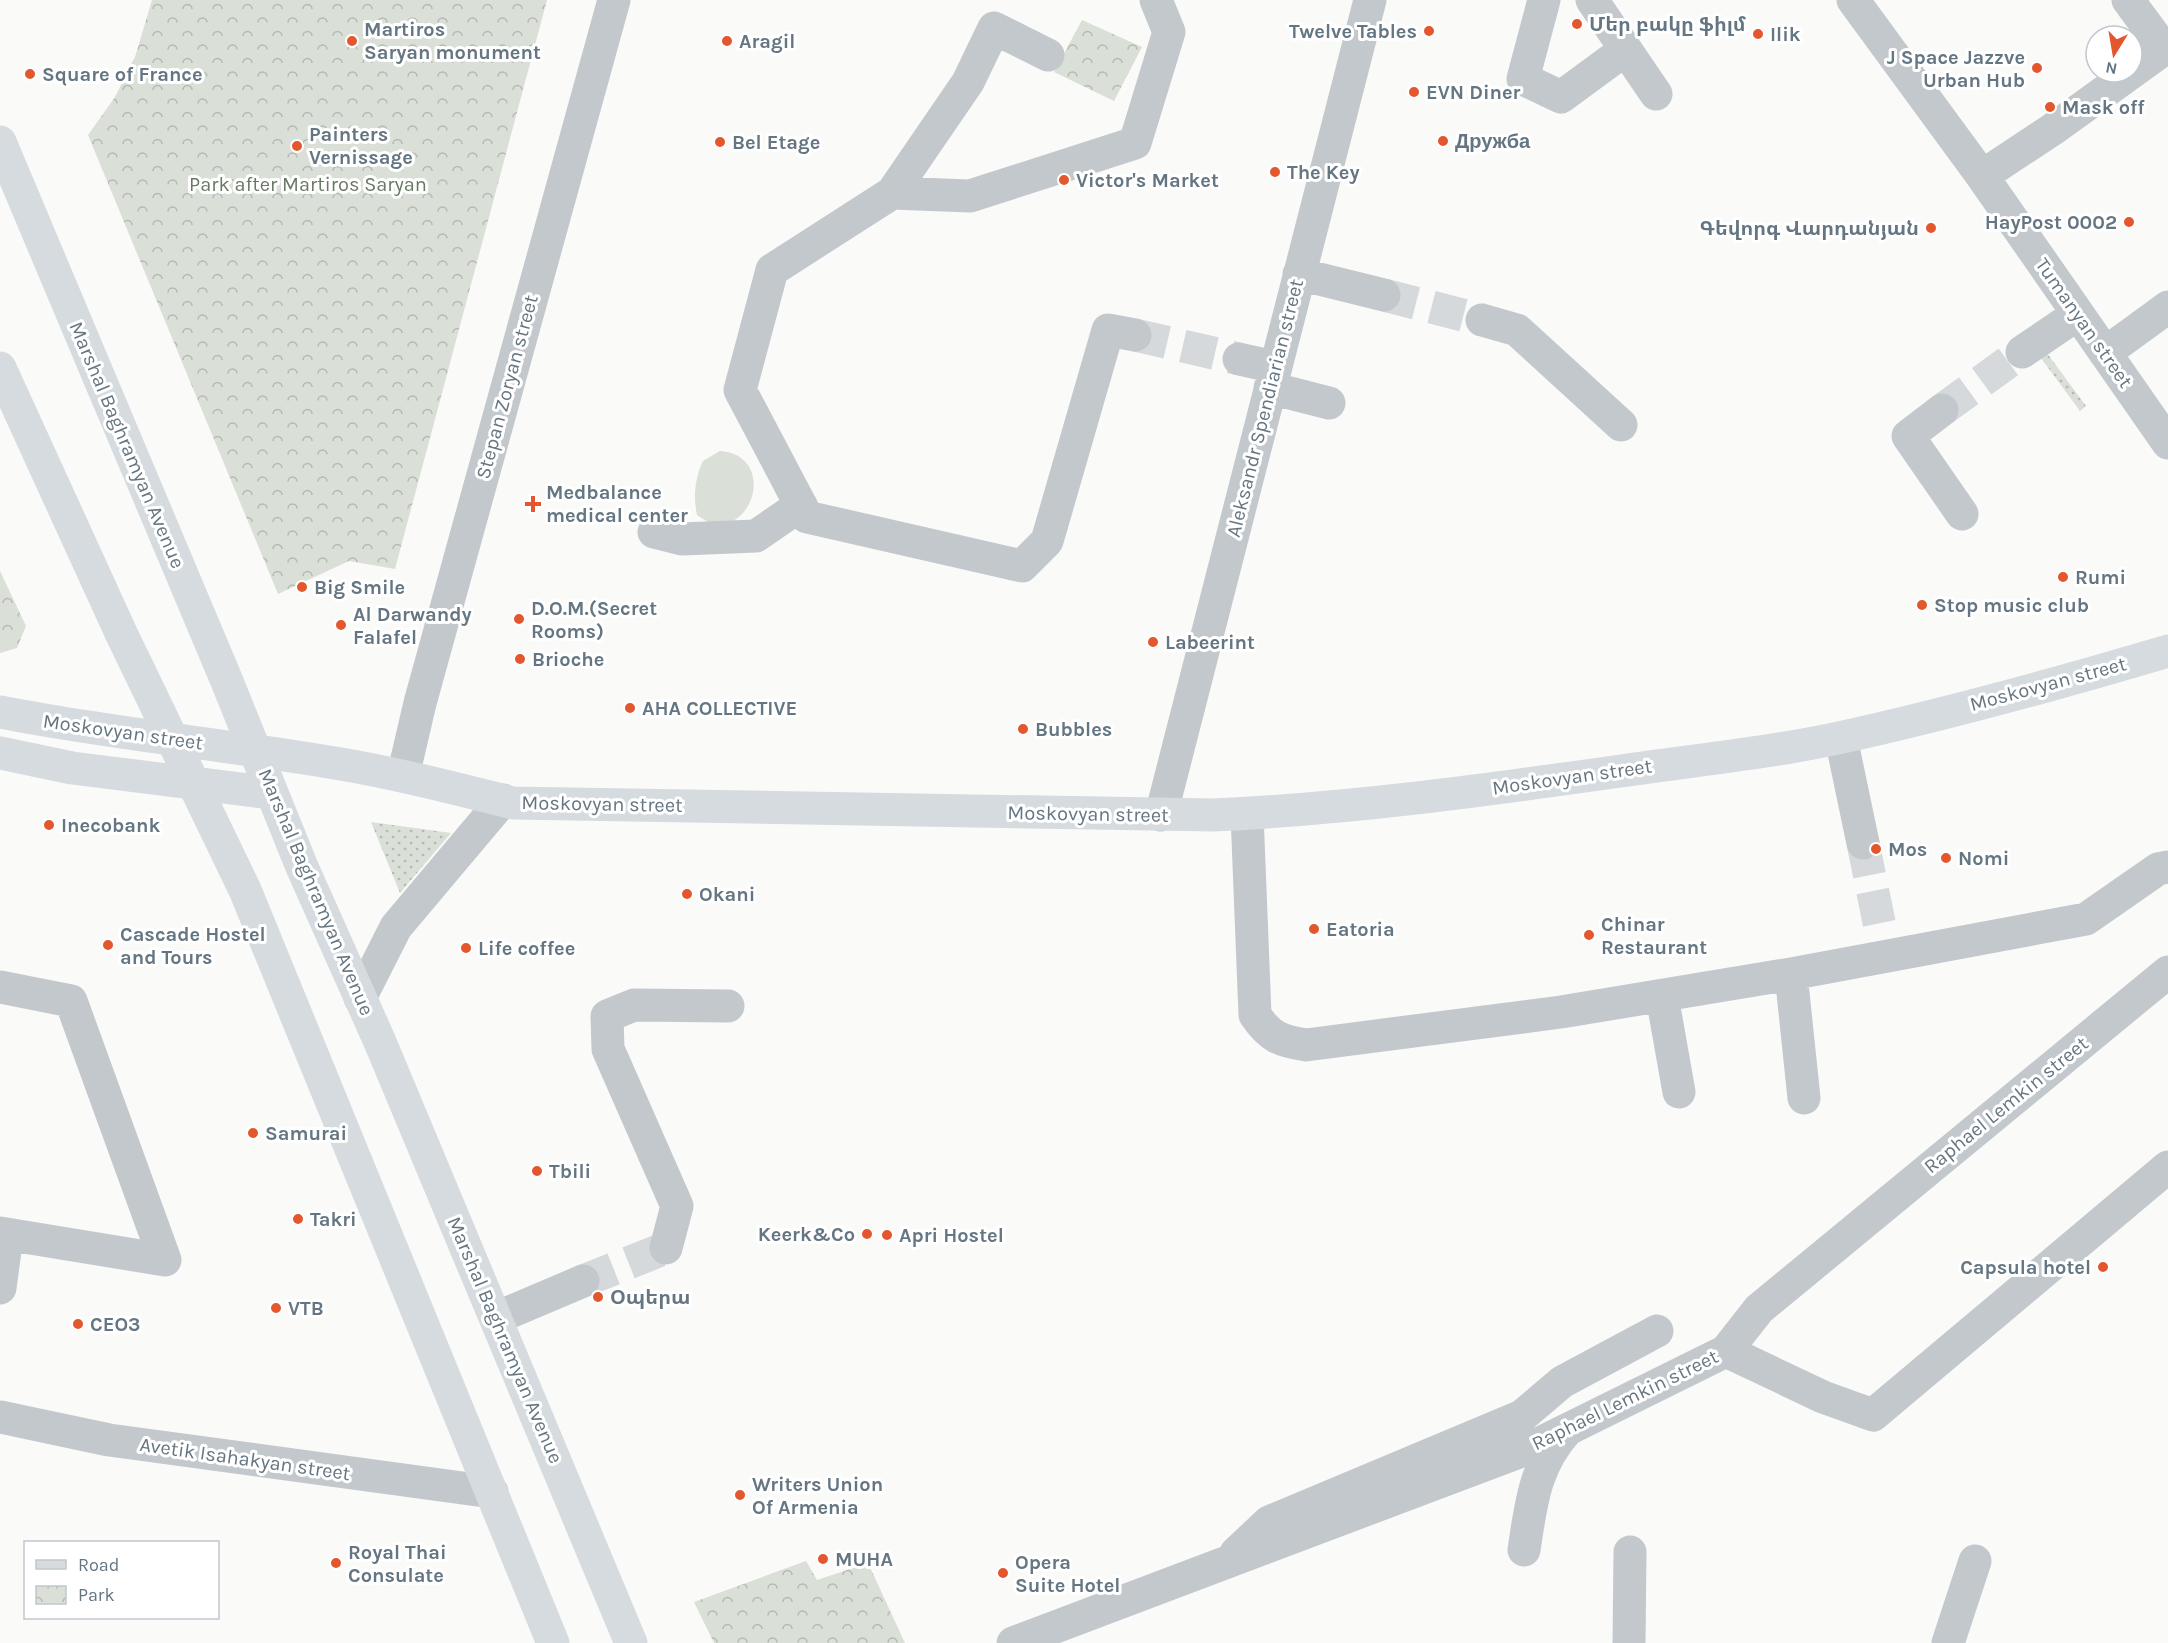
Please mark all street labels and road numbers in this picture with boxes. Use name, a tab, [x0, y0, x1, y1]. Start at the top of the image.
street label: Tumanyan street	[2031, 254, 2138, 393]
street label: Aleksandr Spendiarian street	[1222, 276, 1308, 540]
street label: Stepan Zoryan street	[471, 292, 543, 482]
street label: Marshal Baghramyan Avenue	[64, 318, 190, 572]
street label: Moskovyan street	[1967, 652, 2129, 716]
street label: Moskovyan street	[42, 709, 205, 755]
street label: Moskovyan street	[1491, 754, 1654, 800]
street label: Marshal Baghramyan Avenue	[253, 765, 379, 1019]
street label: Moskovyan street	[521, 791, 683, 817]
street label: Moskovyan street	[1007, 801, 1169, 827]
street label: Raphael Lemkin street	[1919, 1031, 2093, 1178]
street label: Marshal Baghramyan Avenue	[442, 1213, 568, 1467]
street label: Raphael Lemkin street	[1528, 1345, 1722, 1455]
street label: Avetik Isahakyan street	[138, 1433, 352, 1485]

